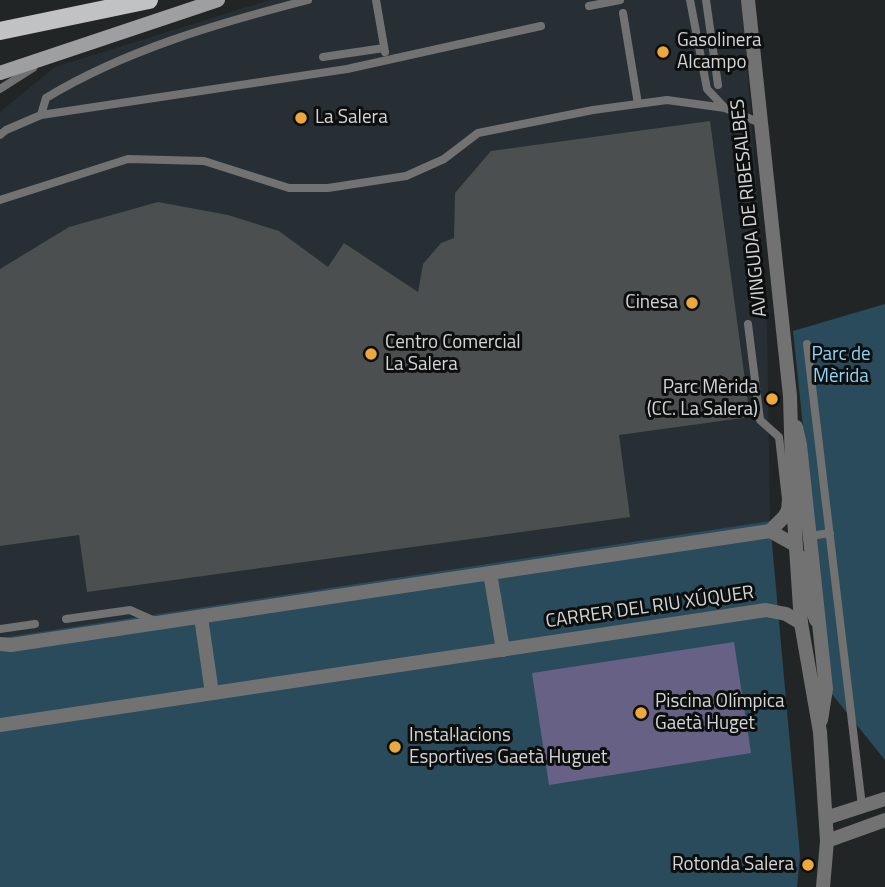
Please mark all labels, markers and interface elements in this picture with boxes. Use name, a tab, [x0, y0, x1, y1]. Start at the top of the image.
place label: Gasolinera Alcampo	[677, 30, 762, 74]
marker: Gasolinera Alcampo	[655, 44, 671, 60]
street label: AVINGUDA DE RIBESALBES	[727, 98, 773, 318]
place label: La Salera	[315, 107, 388, 129]
marker: La Salera	[293, 110, 309, 126]
place label: Cinesa	[625, 292, 678, 314]
marker: Cinesa	[684, 295, 700, 311]
place label: Centro Comercial La Salera	[385, 332, 521, 376]
park label: Parc de Mèrida	[811, 344, 871, 388]
marker: Centro Comercial La Salera	[363, 346, 379, 362]
place label: Parc Mèrida (CC. La Salera)	[647, 377, 758, 421]
marker: Parc Mèrida (CC. La Salera)	[764, 391, 780, 407]
street label: CARRER DEL RIU XÚQUER	[544, 582, 756, 634]
place label: Piscina Olímpica Gaetà Huget	[655, 691, 785, 735]
marker: Piscina Olímpica Gaetà Huget	[633, 705, 649, 721]
place label: Instal·lacions Esportives Gaetà Huguet	[409, 725, 607, 769]
marker: Instal·lacions Esportives Gaetà Huguet	[387, 739, 403, 755]
place label: Rotonda Salera	[672, 854, 794, 876]
marker: Rotonda Salera	[800, 857, 816, 873]

